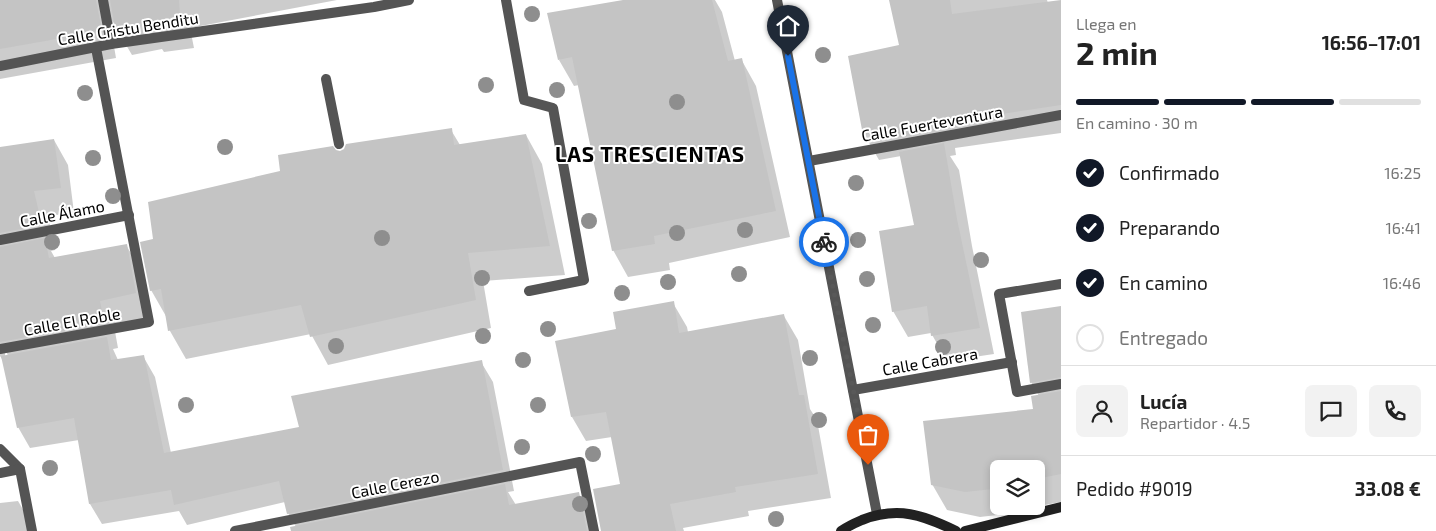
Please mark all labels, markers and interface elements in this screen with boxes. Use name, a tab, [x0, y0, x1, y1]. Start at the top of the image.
pin	[767, 5, 809, 56]
street label: Calle Cristu Benditu	[56, 7, 200, 49]
icon: home	[774, 12, 802, 40]
text: Llega en	[1076, 14, 1137, 33]
text: 16:56–17:01	[1322, 31, 1421, 54]
text: 2 min	[1076, 33, 1158, 71]
street label: Calle Fuerteventura	[860, 101, 1004, 145]
text: En camino · 30 m	[1076, 113, 1198, 132]
district label: LAS TRESCIENTAS	[555, 141, 745, 166]
icon: check	[1076, 159, 1104, 187]
text: Confirmado	[1119, 161, 1220, 184]
text: 16:25	[1384, 163, 1421, 182]
street label: Calle Álamo	[18, 195, 106, 231]
icon: check	[1076, 214, 1104, 242]
text: Preparando	[1119, 216, 1220, 239]
courier	[799, 217, 849, 267]
text: 16:41	[1385, 218, 1421, 237]
icon: bike	[810, 228, 838, 256]
icon: check	[1076, 269, 1104, 297]
text: En camino	[1119, 271, 1208, 294]
text: 16:46	[1383, 273, 1421, 292]
street label: Calle El Roble	[22, 303, 122, 339]
text: Entregado	[1119, 326, 1208, 349]
street label: Calle Cabrera	[881, 343, 979, 379]
button: person	[1076, 385, 1128, 437]
button: chat	[1305, 385, 1357, 437]
button: phone	[1369, 385, 1421, 437]
text: Lucía	[1140, 390, 1187, 413]
text: Repartidor · 4.5	[1140, 413, 1250, 432]
pin	[847, 414, 889, 465]
icon: bag	[854, 421, 882, 449]
map controls	[990, 460, 1045, 515]
button: layers	[990, 460, 1045, 515]
street label: Calle Cerezo	[349, 466, 441, 502]
text: Pedido #9019	[1076, 477, 1193, 500]
text: 33.08 €	[1355, 477, 1421, 500]

